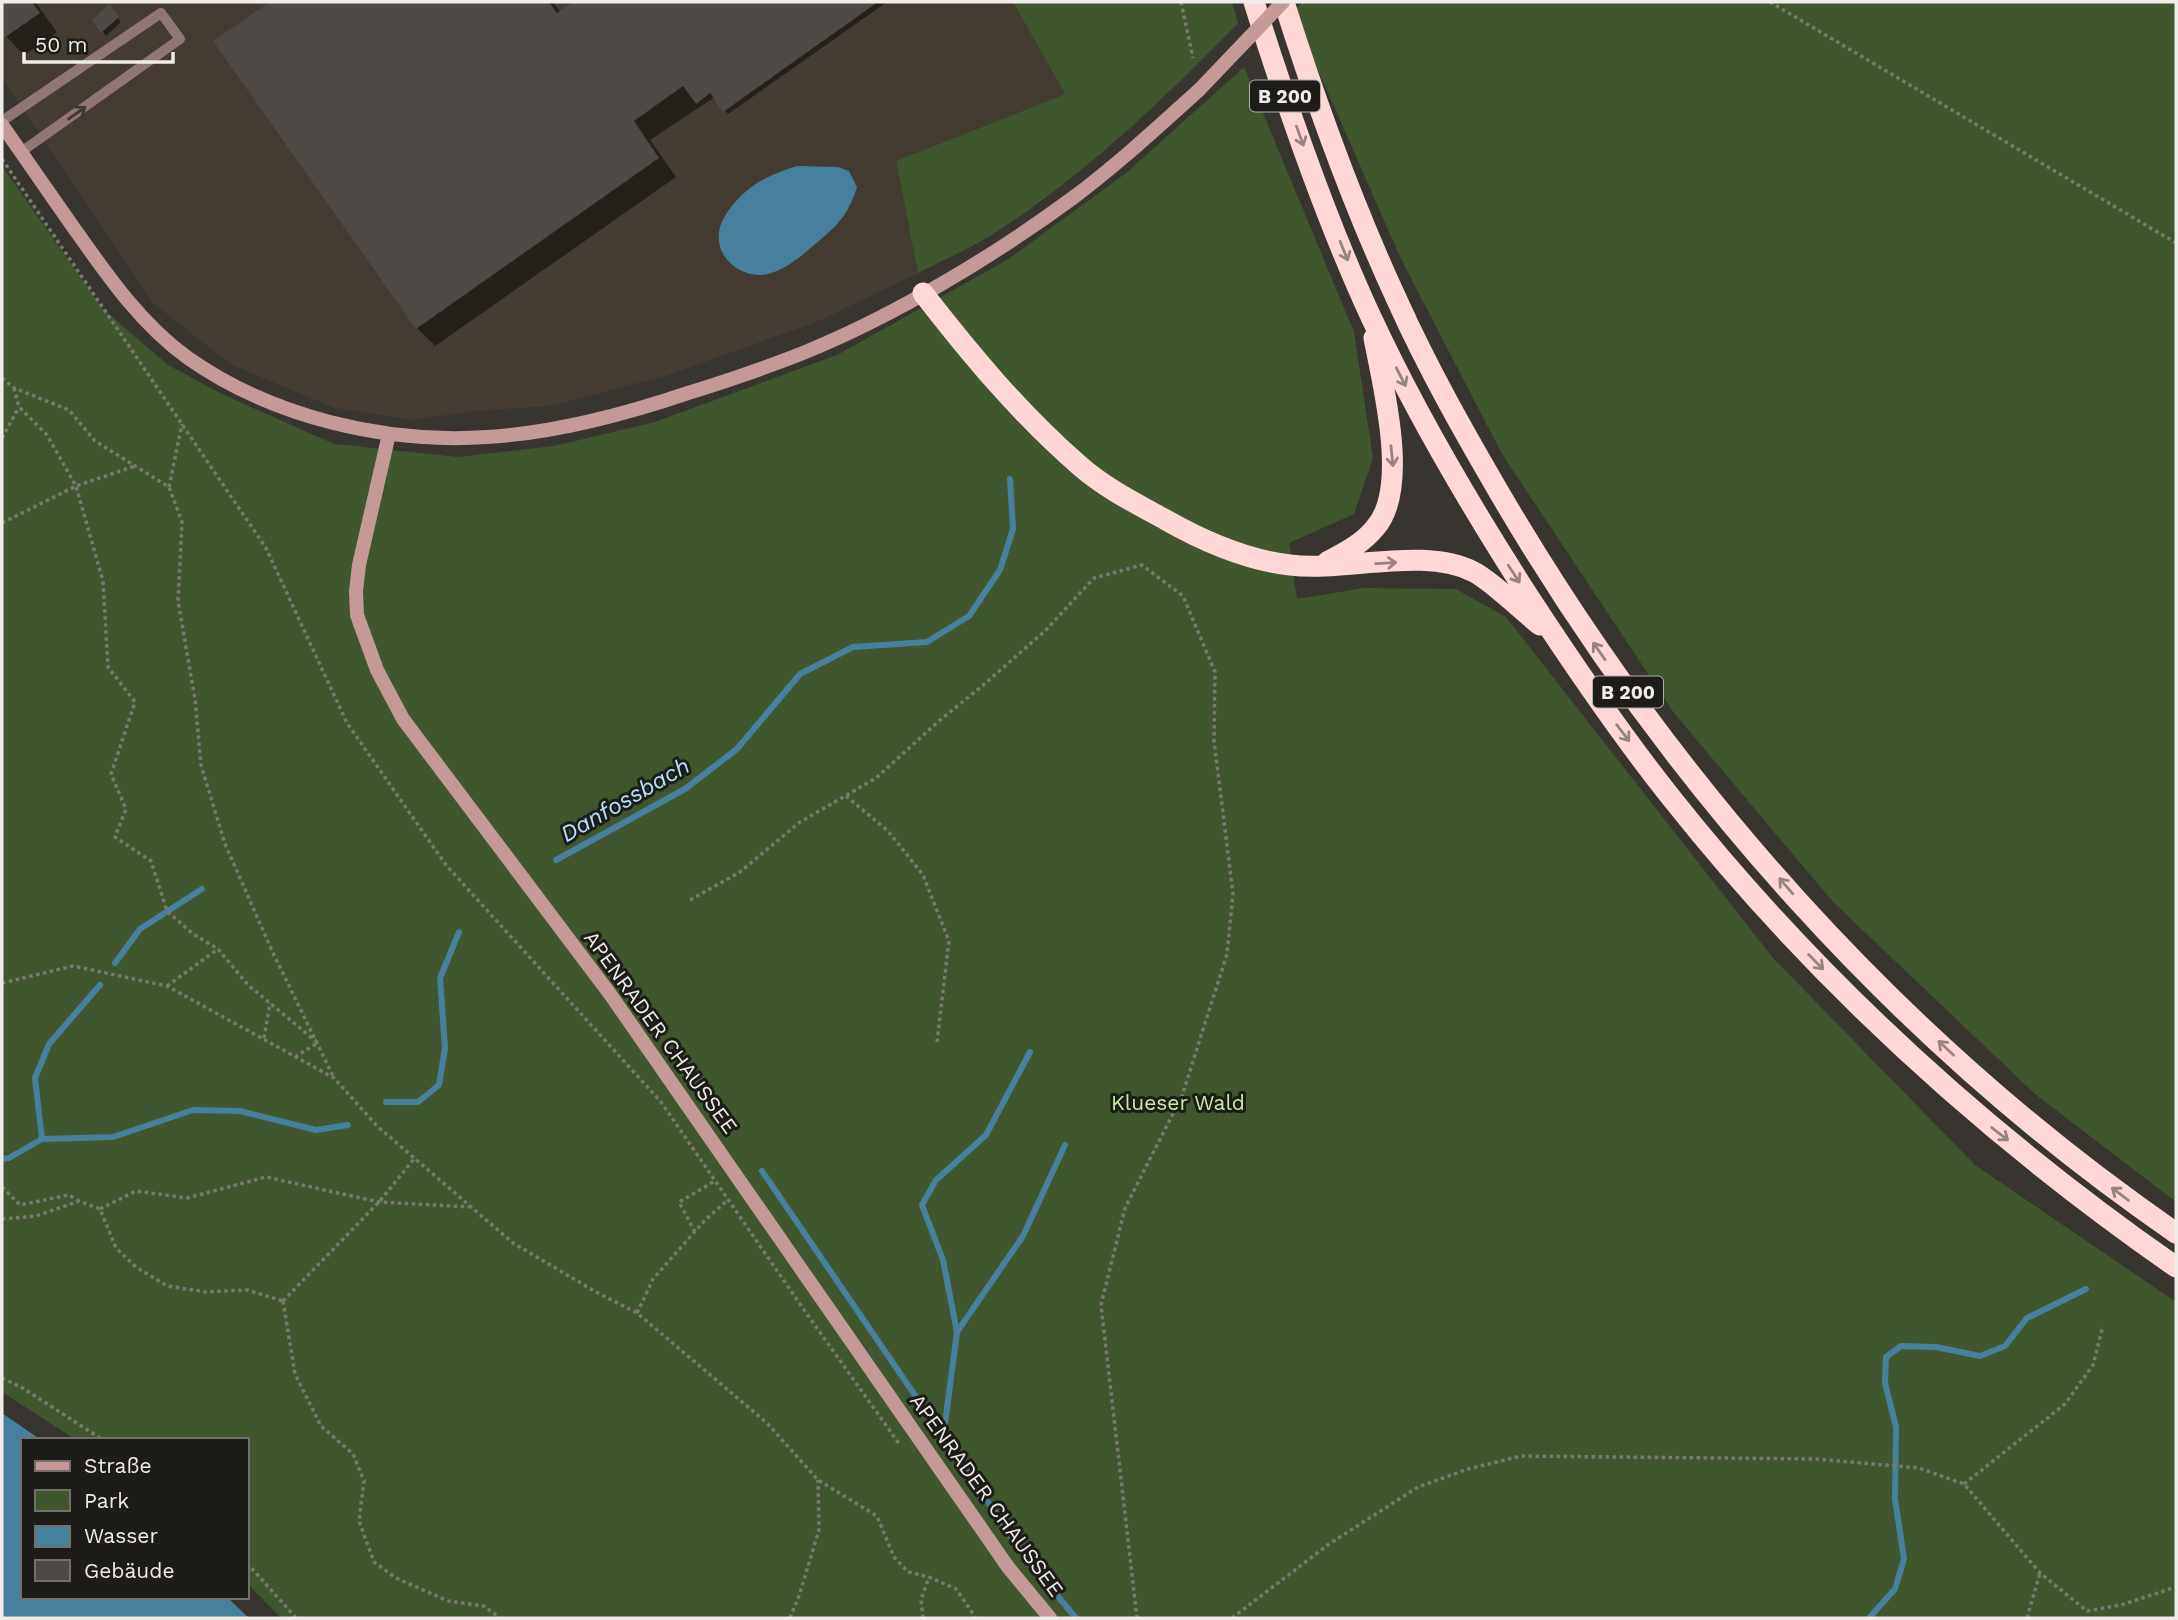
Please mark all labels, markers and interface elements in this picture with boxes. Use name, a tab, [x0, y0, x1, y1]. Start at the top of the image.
scale bar	[24, 21, 173, 65]
text: 50 m	[35, 32, 87, 57]
road number: B 200	[1250, 80, 1320, 111]
one-way arrow	[67, 106, 86, 120]
one-way arrow	[1294, 125, 1307, 147]
one-way arrow	[1339, 240, 1352, 262]
one-way arrow	[1394, 366, 1408, 386]
one-way arrow	[1386, 444, 1399, 466]
one-way arrow	[1374, 556, 1397, 569]
one-way arrow	[1507, 564, 1521, 583]
one-way arrow	[1592, 642, 1606, 661]
road number: B 200	[1593, 677, 1663, 708]
one-way arrow	[1616, 723, 1630, 742]
water label: Danfossbach	[556, 752, 694, 848]
one-way arrow	[1778, 877, 1794, 895]
street label: APENRADER CHAUSSEE	[579, 926, 743, 1138]
one-way arrow	[1808, 953, 1825, 970]
one-way arrow	[1938, 1039, 1955, 1056]
park label: Klueser Wald	[1111, 1090, 1245, 1115]
one-way arrow	[1990, 1127, 2008, 1142]
one-way arrow	[2111, 1186, 2130, 1201]
street label: APENRADER CHAUSSEE	[905, 1389, 1069, 1601]
legend	[21, 1438, 248, 1599]
text: Straße	[84, 1453, 152, 1478]
text: Park	[84, 1488, 129, 1513]
text: Wasser	[84, 1523, 158, 1548]
text: Gebäude	[84, 1558, 175, 1583]

